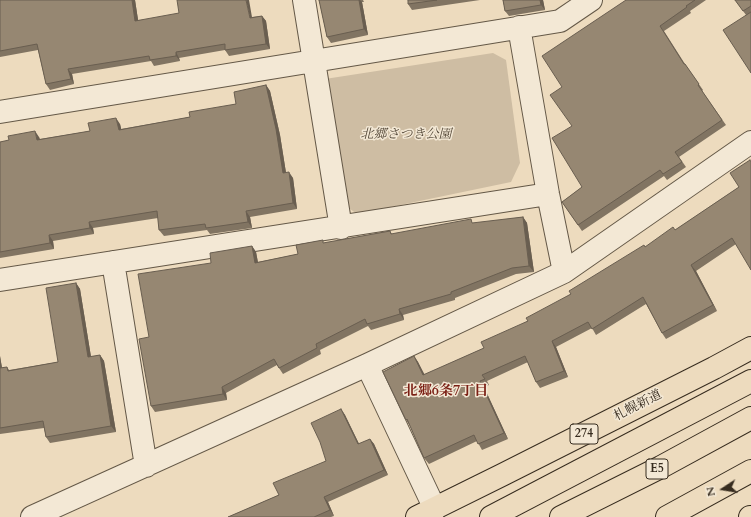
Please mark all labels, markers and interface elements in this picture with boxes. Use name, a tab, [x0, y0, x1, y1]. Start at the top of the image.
park label: 北郷さつき公園	[361, 127, 451, 143]
district label: 北郷6条7丁目	[404, 384, 488, 400]
street label: 札幌新道	[611, 387, 665, 425]
road number: 274	[570, 424, 598, 444]
road number: E5	[646, 459, 668, 479]
north arrow	[703, 469, 743, 509]
text: N	[702, 485, 719, 498]

